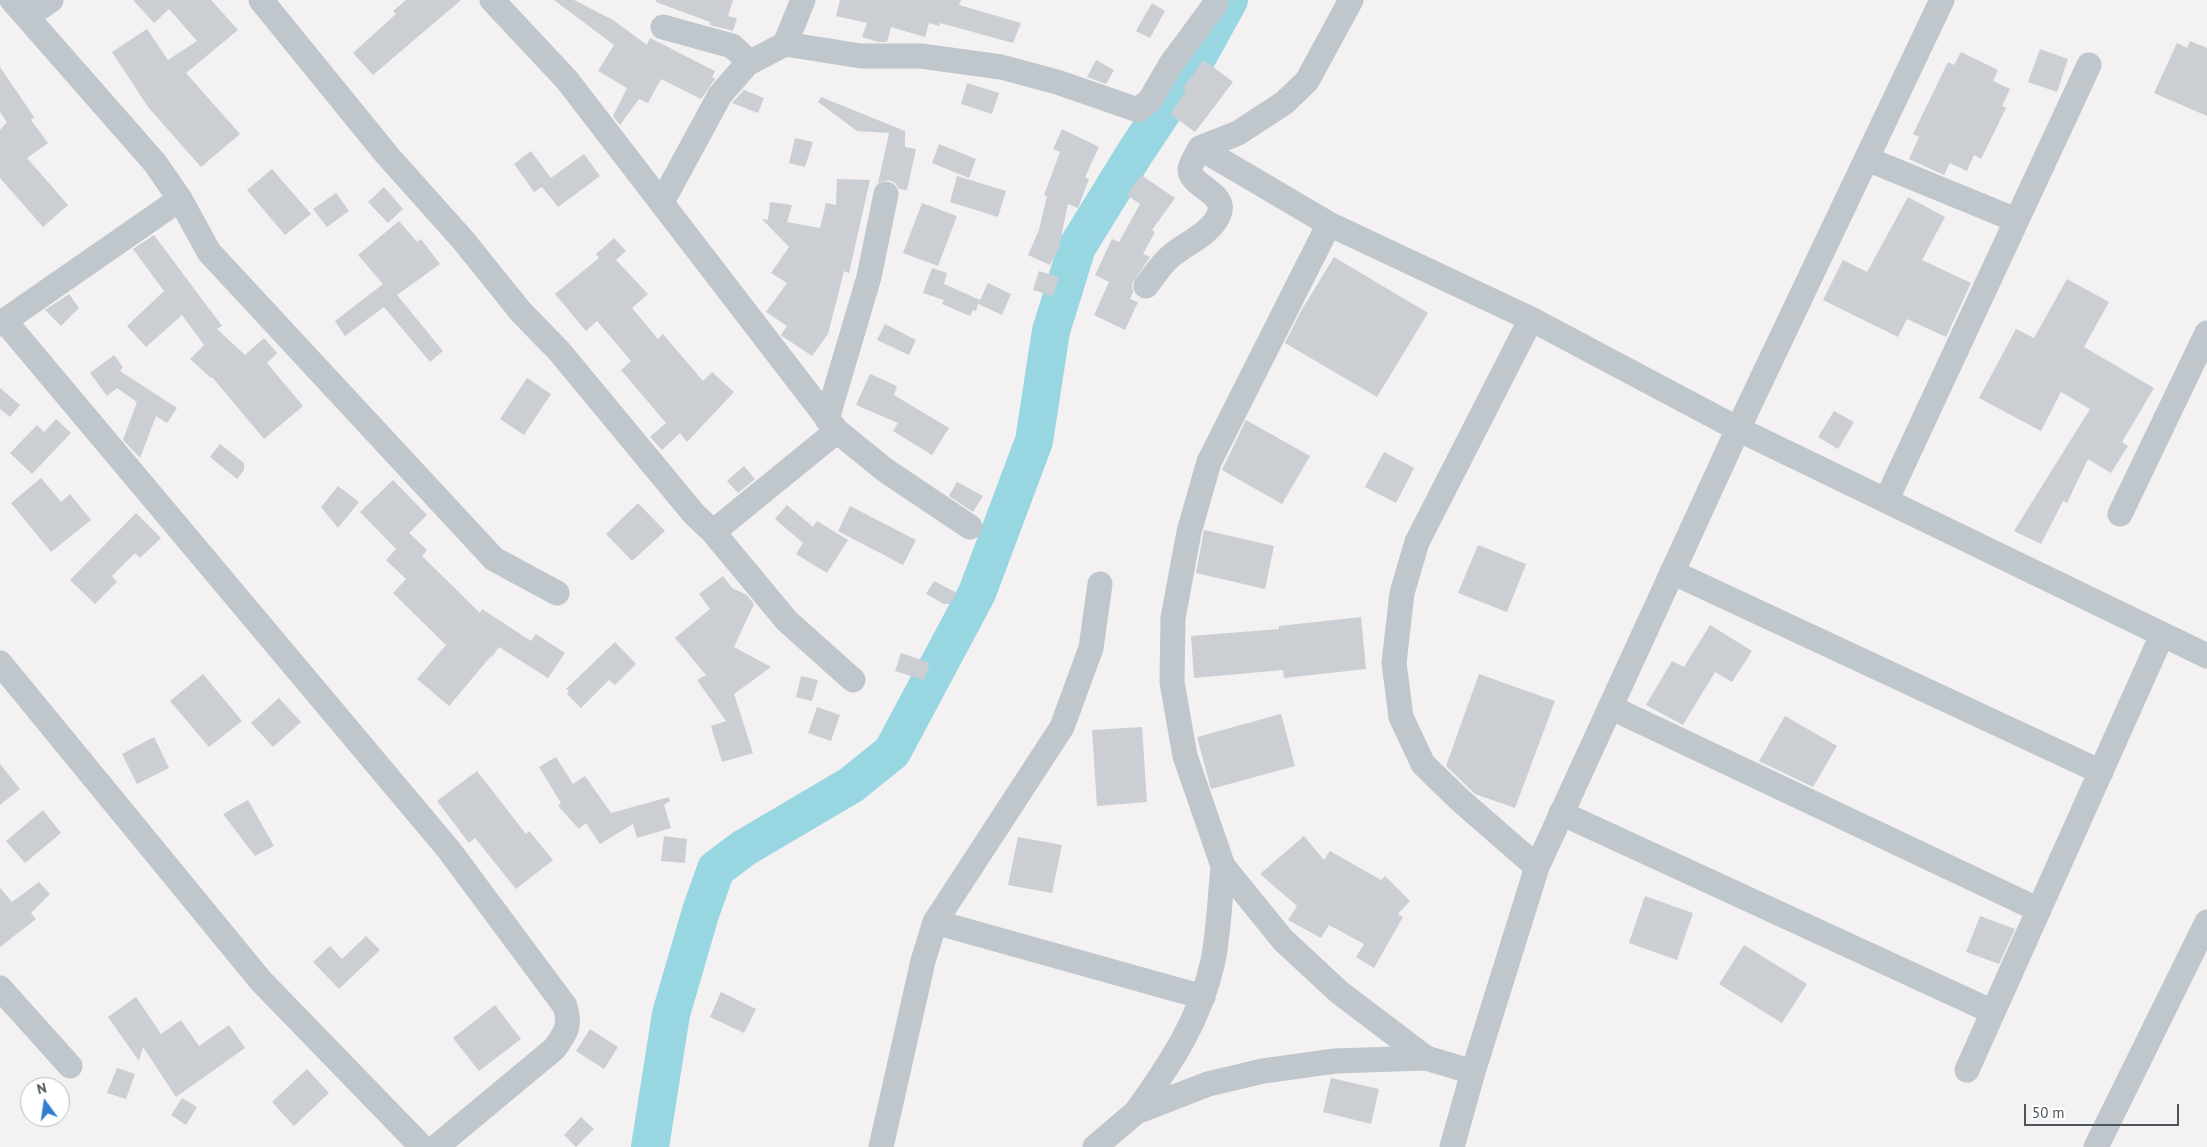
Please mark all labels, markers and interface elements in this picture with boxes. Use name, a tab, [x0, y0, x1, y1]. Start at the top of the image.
north arrow	[20, 1077, 70, 1127]
text: N	[35, 1079, 48, 1098]
scale bar	[2027, 1094, 2182, 1126]
text: 50 m	[2032, 1103, 2065, 1122]

